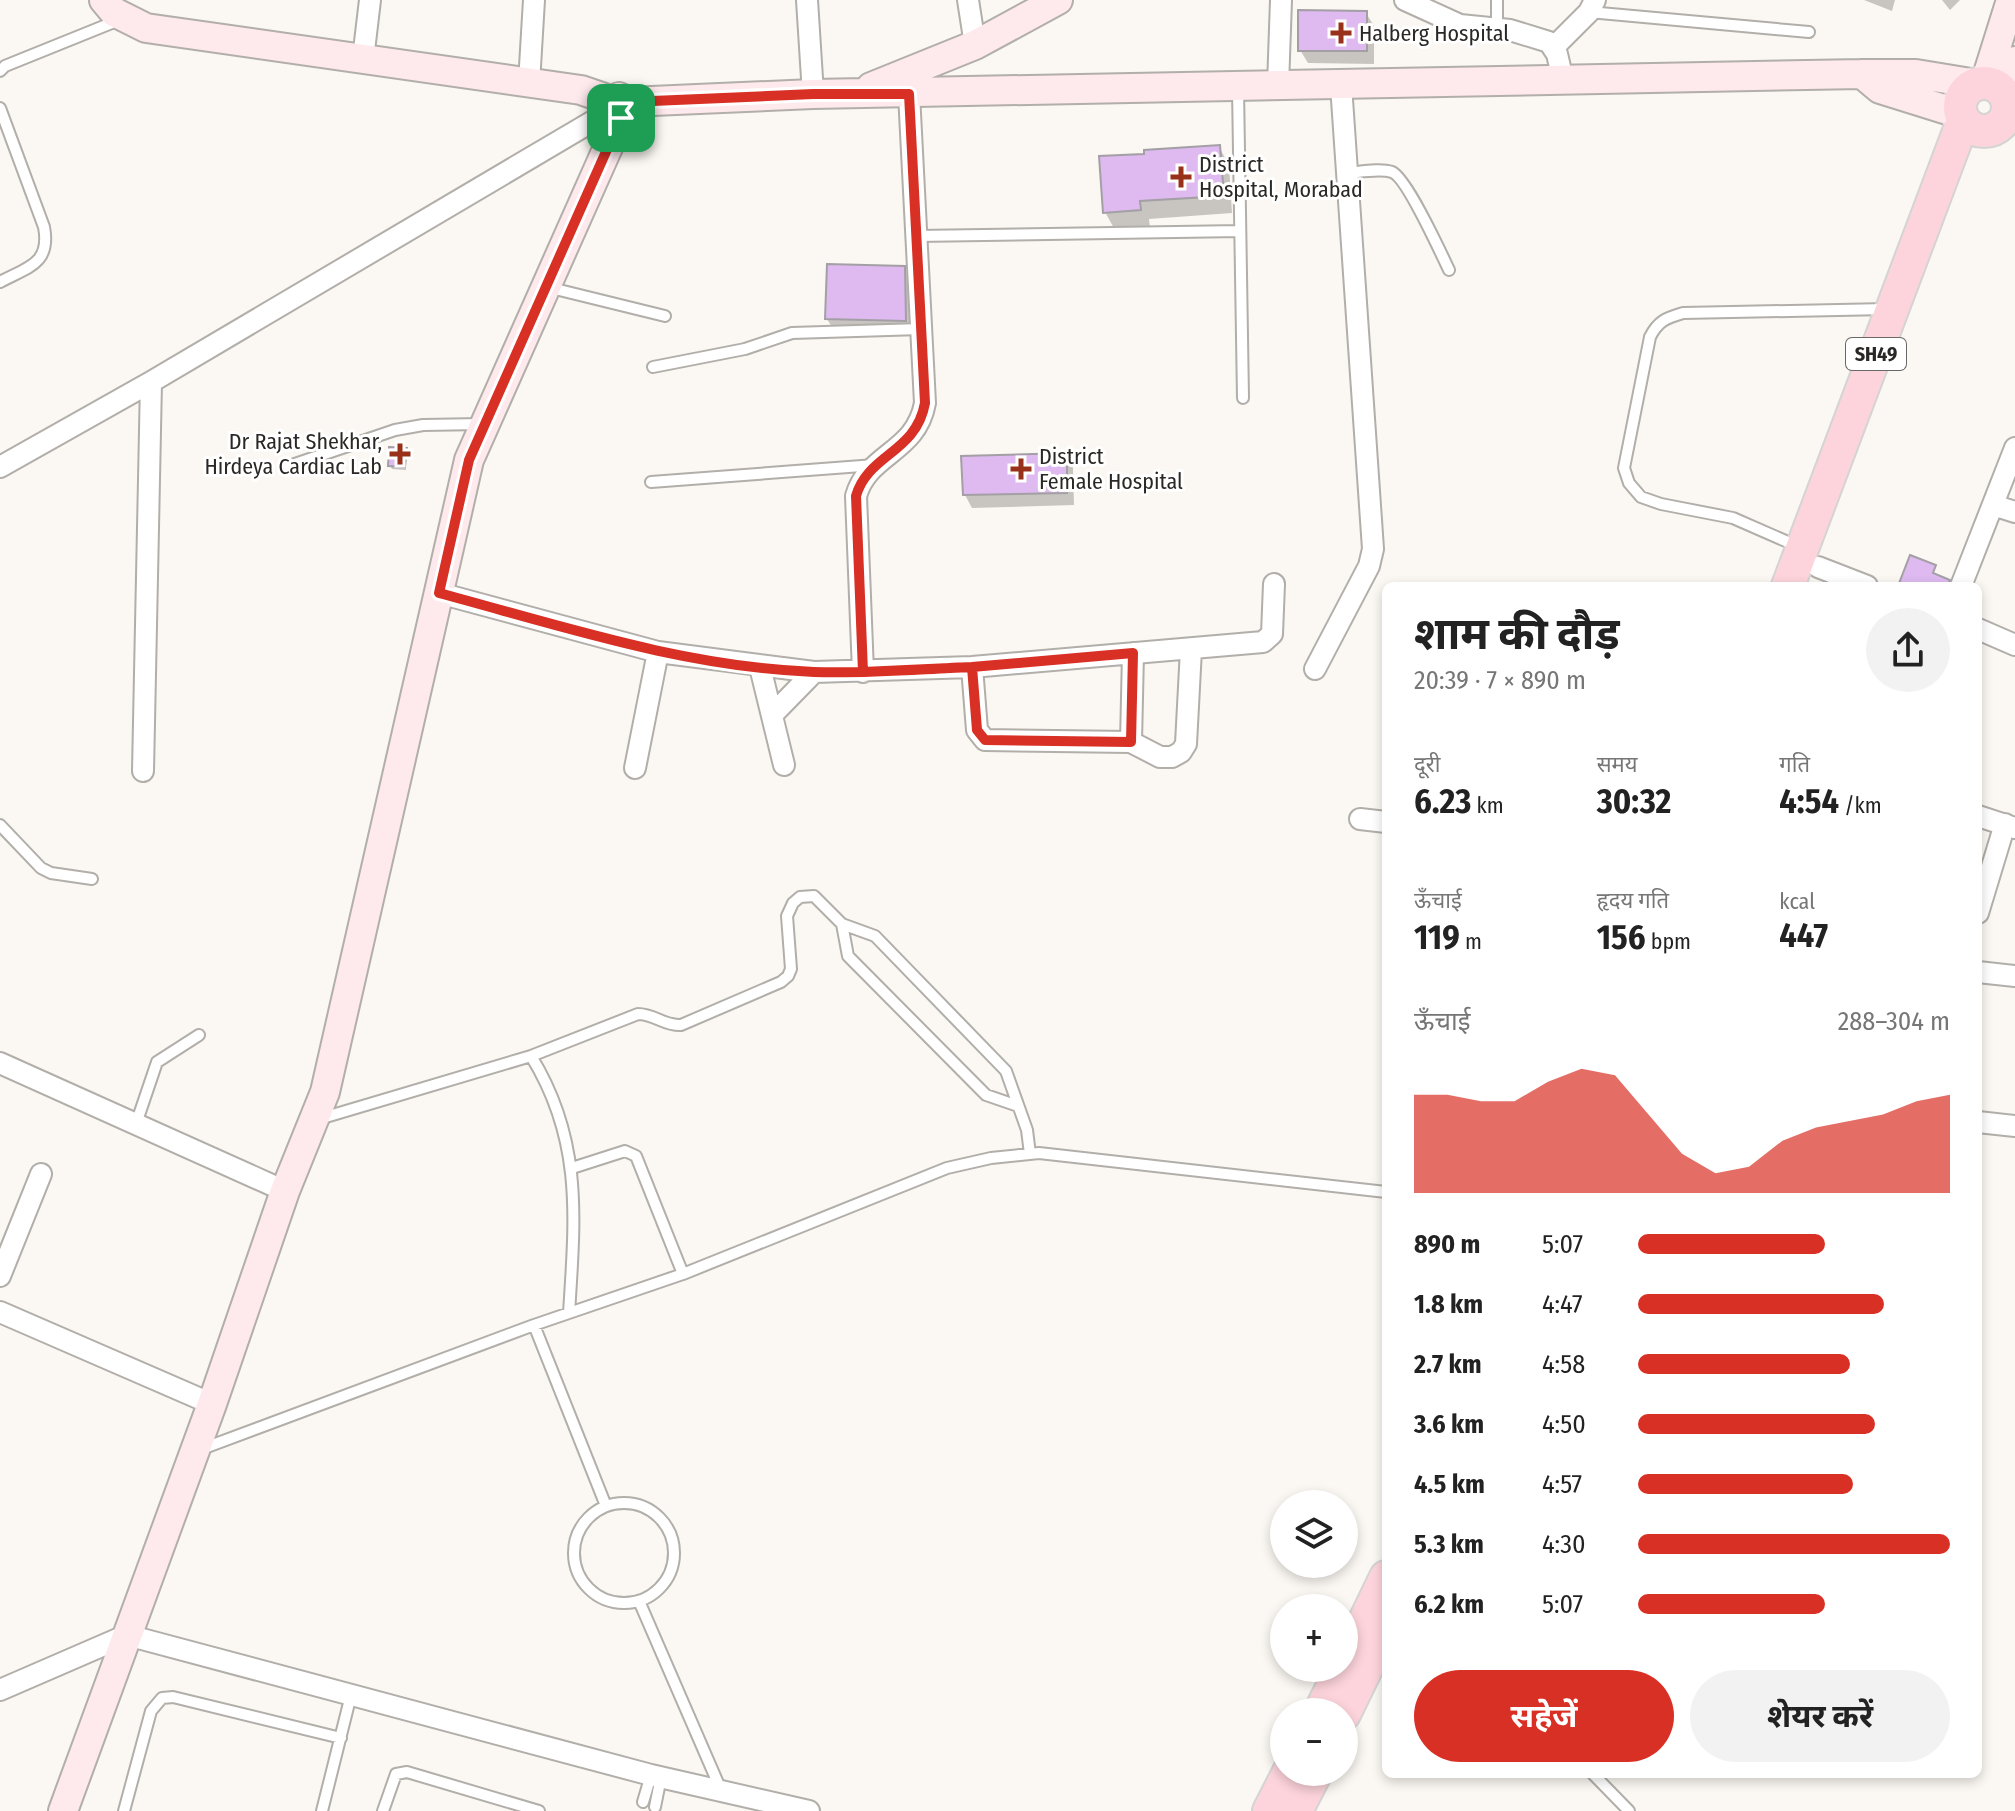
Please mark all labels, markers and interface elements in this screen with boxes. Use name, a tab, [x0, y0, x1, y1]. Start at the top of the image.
place label: Halberg Hospital	[1359, 20, 1509, 47]
marker: Halberg Hospital	[1330, 22, 1352, 44]
pin	[587, 84, 655, 152]
icon: arrive	[599, 96, 643, 140]
place label: District Hospital, Morabad	[1199, 151, 1363, 203]
marker: District Hospital, Morabad	[1170, 166, 1192, 188]
road number: SH49	[1846, 338, 1906, 370]
place label: Dr Rajat Shekhar, Hirdeya Cardiac Lab	[204, 428, 382, 480]
marker: Dr Rajat Shekhar, Hirdeya Cardiac Lab	[389, 443, 411, 465]
place label: District Female Hospital	[1039, 443, 1183, 495]
marker: District Female Hospital	[1010, 458, 1032, 480]
text: शाम की दौड़	[1414, 608, 1620, 661]
button: share	[1866, 608, 1950, 692]
text: 20:39 · 7 × 890 m	[1414, 665, 1586, 696]
text: दूरी	[1414, 751, 1440, 778]
text: समय	[1597, 751, 1637, 778]
text: गति	[1779, 751, 1810, 778]
text: 6.23	[1414, 781, 1471, 822]
text: 30:32	[1597, 781, 1671, 822]
text: 4:54	[1779, 781, 1839, 822]
text: km	[1471, 792, 1504, 819]
text: /km	[1839, 792, 1882, 819]
text: ऊँचाई	[1414, 887, 1462, 914]
text: हृदय गति	[1597, 887, 1669, 914]
text: kcal	[1779, 888, 1815, 915]
text: 447	[1779, 915, 1828, 956]
text: 119	[1414, 917, 1460, 958]
text: 156	[1597, 917, 1646, 958]
text: m	[1460, 928, 1482, 955]
text: bpm	[1646, 928, 1691, 955]
text: ऊँचाई	[1414, 1006, 1470, 1037]
text: 288–304 m	[1838, 1006, 1950, 1037]
text: 890 m	[1414, 1229, 1480, 1260]
text: 5:07	[1542, 1229, 1583, 1260]
text: 1.8 km	[1414, 1289, 1483, 1320]
text: 4:47	[1542, 1289, 1583, 1320]
text: 2.7 km	[1414, 1349, 1482, 1380]
text: 4:58	[1542, 1349, 1585, 1380]
text: 3.6 km	[1414, 1409, 1484, 1440]
text: 4:50	[1542, 1409, 1586, 1440]
text: 4.5 km	[1414, 1469, 1485, 1500]
text: 4:57	[1542, 1469, 1582, 1500]
map controls	[1270, 1490, 1358, 1786]
button: layers	[1270, 1490, 1358, 1578]
text: 5.3 km	[1414, 1529, 1484, 1560]
text: 4:30	[1542, 1529, 1586, 1560]
text: 6.2 km	[1414, 1589, 1484, 1620]
text: 5:07	[1542, 1589, 1583, 1620]
button: +	[1270, 1594, 1358, 1682]
button: सहेजें	[1414, 1670, 1674, 1762]
button: शेयर करें	[1690, 1670, 1950, 1762]
button: −	[1270, 1698, 1358, 1786]

